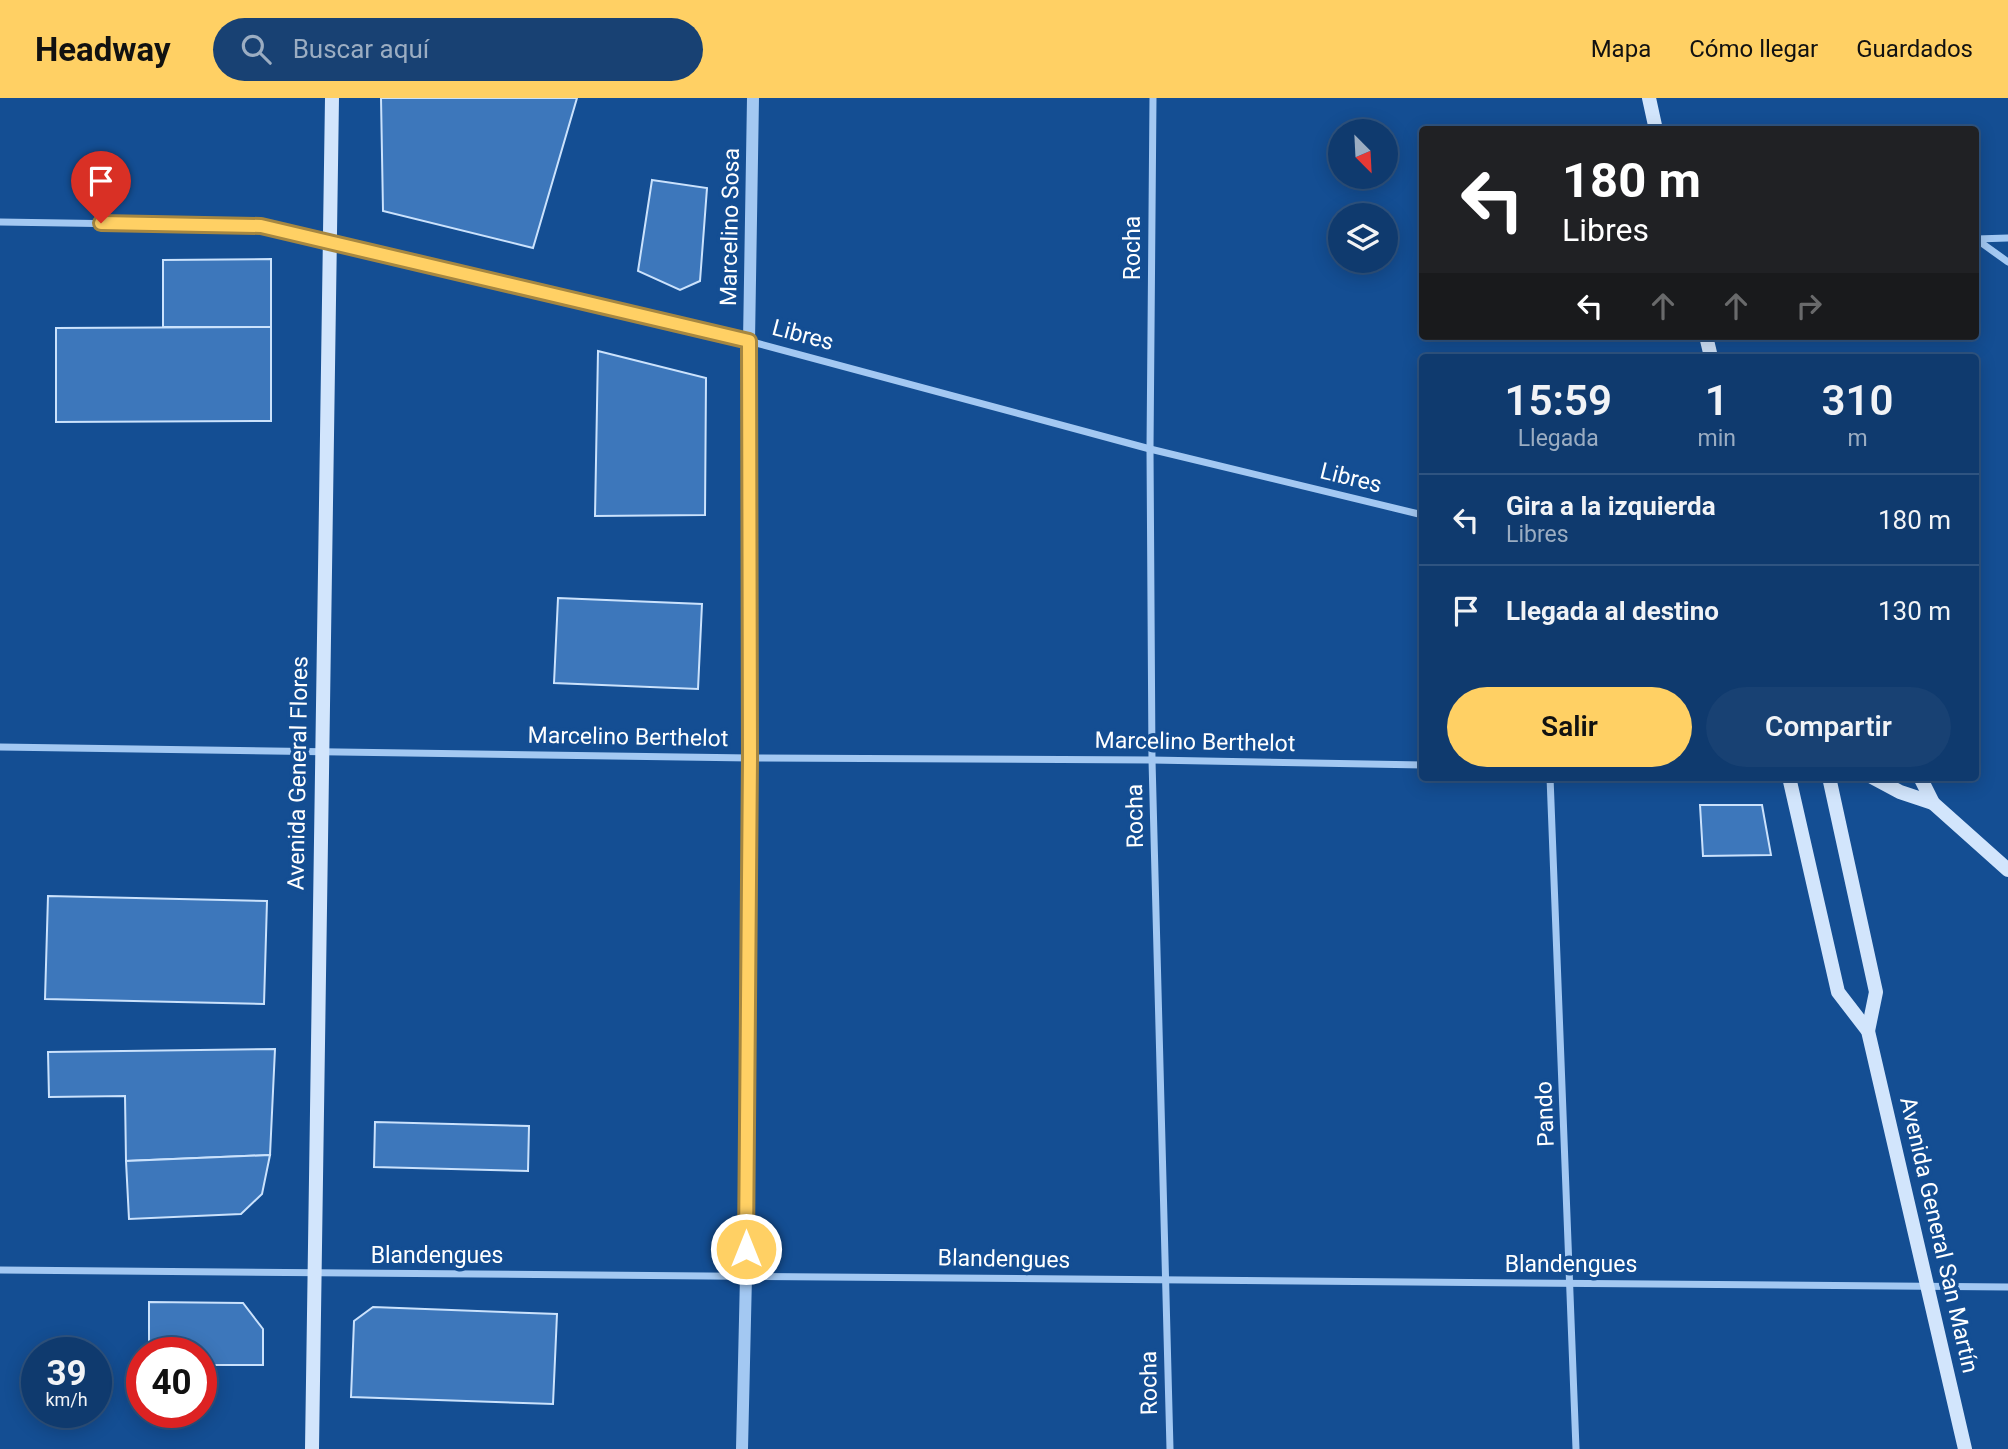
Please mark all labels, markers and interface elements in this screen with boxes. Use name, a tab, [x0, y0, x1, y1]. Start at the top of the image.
search box	[213, 18, 703, 81]
text: Headway	[35, 30, 171, 69]
icon: search	[237, 30, 275, 68]
text: Buscar aquí	[293, 34, 429, 64]
text: Mapa	[1591, 35, 1651, 63]
text: Cómo llegar	[1689, 35, 1818, 63]
text: Guardados	[1856, 35, 1973, 63]
north arrow	[1328, 119, 1398, 189]
map controls	[1328, 119, 1398, 273]
street label: Marcelino Sosa	[715, 148, 745, 306]
pin	[71, 151, 131, 223]
text: 180 m	[1562, 152, 1701, 209]
icon: left	[1447, 154, 1538, 245]
icon: arrive	[82, 162, 120, 200]
button: layers	[1328, 203, 1398, 273]
text: Libres	[1562, 211, 1649, 249]
street label: Rocha	[1119, 216, 1146, 280]
icon: left	[1571, 287, 1609, 325]
icon: ahead	[1644, 287, 1682, 325]
icon: ahead	[1717, 287, 1755, 325]
icon: right	[1790, 287, 1828, 325]
street label: Libres	[769, 314, 837, 356]
text: 15:59	[1505, 376, 1612, 425]
text: 1	[1705, 376, 1729, 425]
text: 310	[1821, 376, 1893, 425]
text: Llegada	[1518, 425, 1599, 452]
text: min	[1697, 425, 1736, 452]
text: m	[1847, 425, 1868, 452]
street label: Libres	[1317, 457, 1385, 499]
text: Gira a la izquierda	[1506, 491, 1716, 521]
icon: left	[1447, 501, 1485, 539]
text: 180 m	[1878, 505, 1951, 535]
text: Libres	[1506, 521, 1569, 548]
icon: arrive	[1447, 592, 1485, 630]
text: Llegada al destino	[1506, 596, 1719, 626]
text: 130 m	[1878, 596, 1951, 626]
street label: Avenida General Flores	[282, 656, 314, 890]
button: Salir	[1447, 687, 1692, 767]
button: Compartir	[1706, 687, 1951, 767]
street label: Marcelino Berthelot	[527, 722, 729, 752]
street label: Marcelino Berthelot	[1094, 727, 1296, 757]
street label: Rocha	[1121, 784, 1149, 848]
street label: Pando	[1530, 1081, 1560, 1147]
street label: Avenida General San Martín	[1894, 1094, 1984, 1376]
position arrow	[709, 1212, 783, 1286]
street label: Blandengues	[371, 1242, 503, 1269]
street label: Blandengues	[937, 1244, 1071, 1274]
street label: Blandengues	[1505, 1251, 1637, 1278]
speed limit sign: 40	[126, 1337, 217, 1428]
street label: Rocha	[1135, 1351, 1163, 1415]
text: 39	[46, 1353, 87, 1394]
text: km/h	[45, 1389, 88, 1410]

